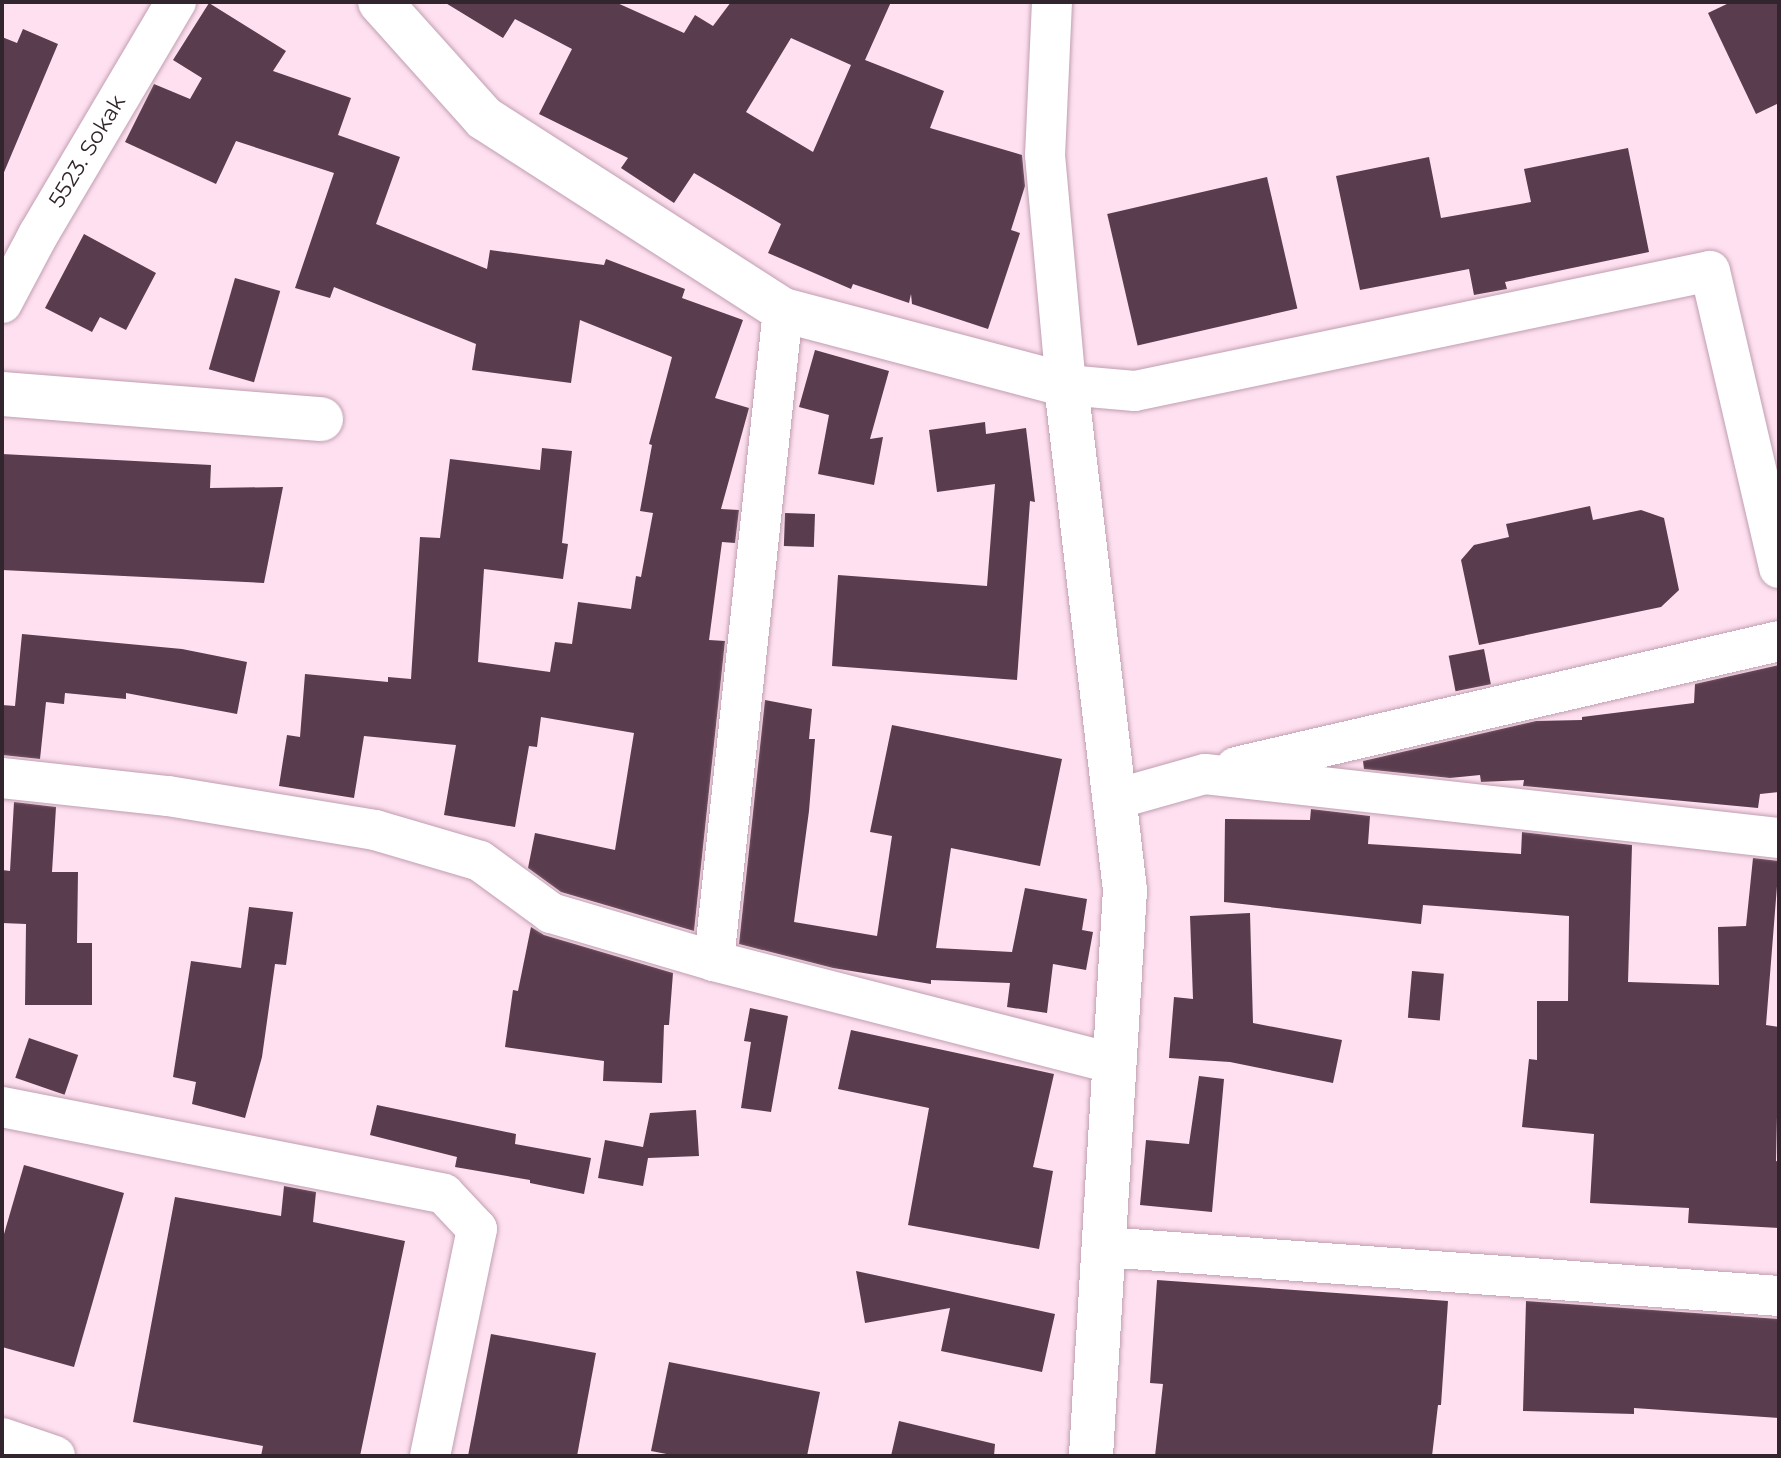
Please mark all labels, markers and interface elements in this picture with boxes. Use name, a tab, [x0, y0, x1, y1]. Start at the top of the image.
street label: 5523. Sokak	[43, 90, 131, 212]

